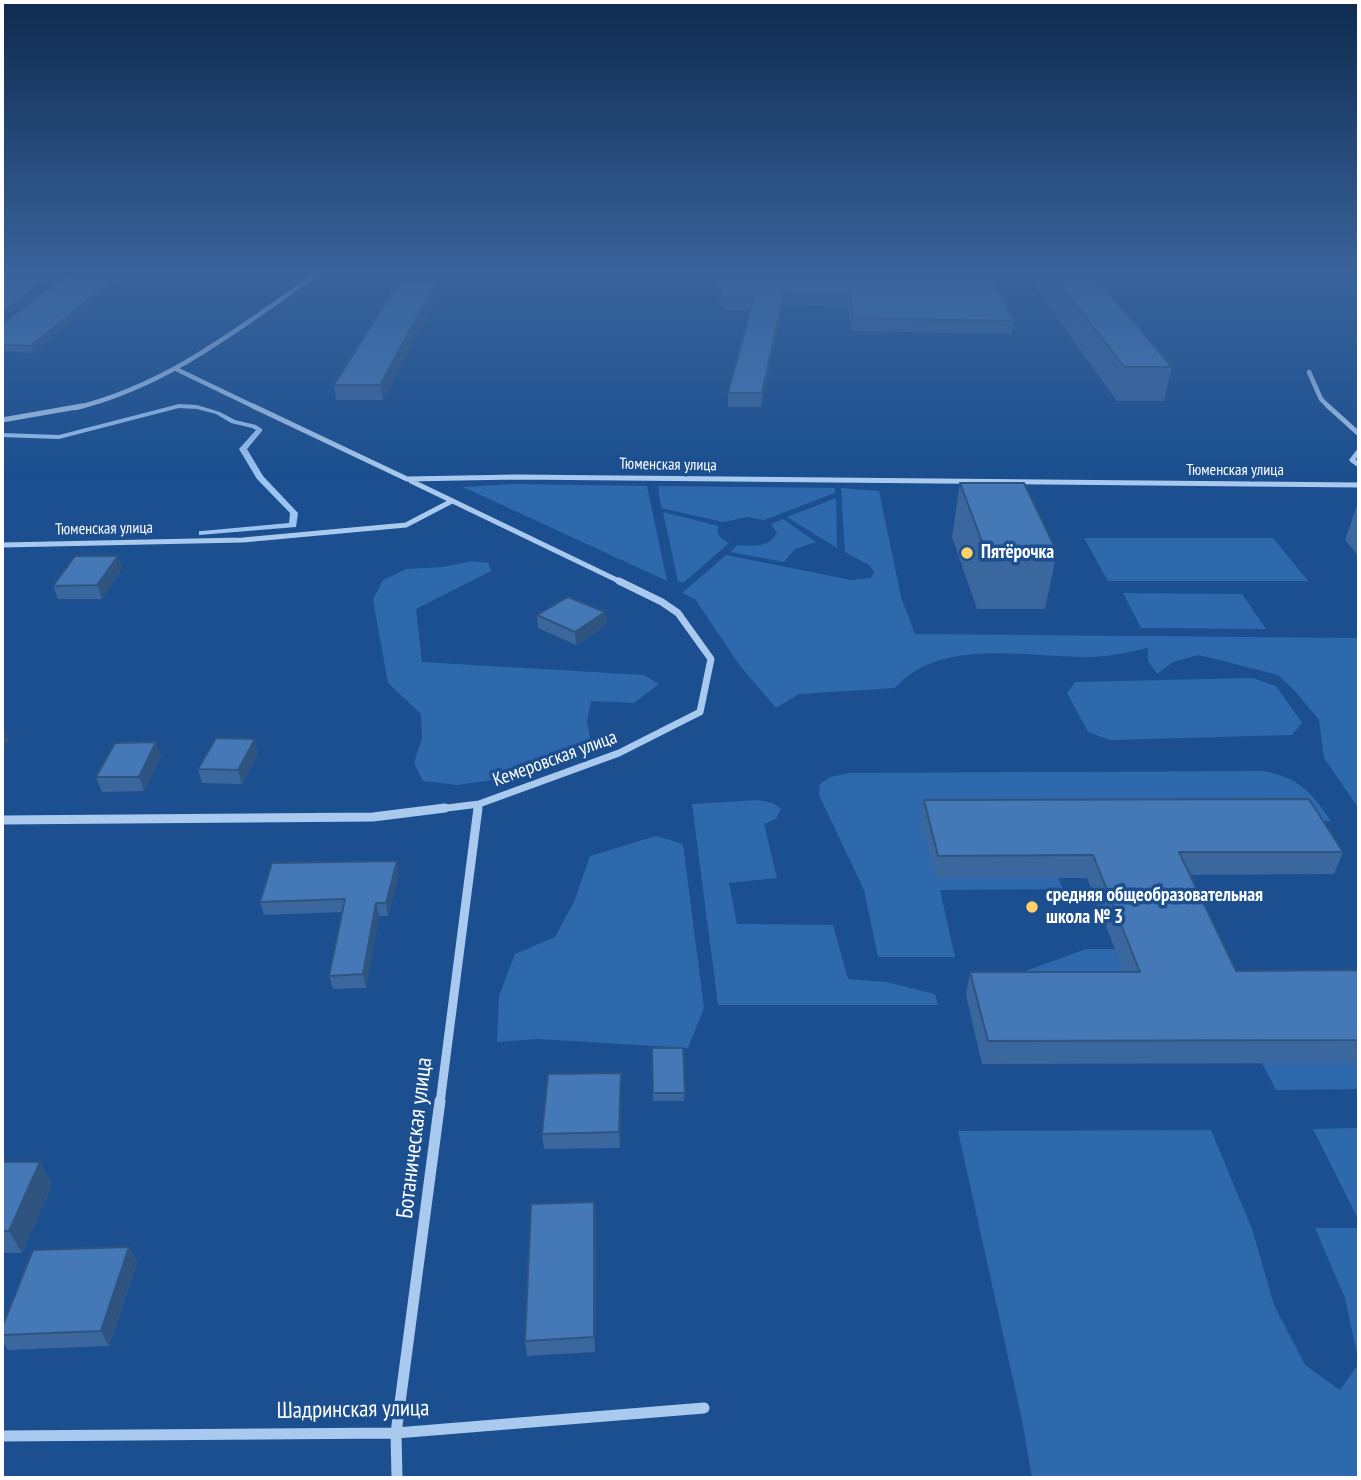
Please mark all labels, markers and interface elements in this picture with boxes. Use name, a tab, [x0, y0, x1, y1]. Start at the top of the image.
street label: Тюменская улица	[619, 455, 717, 475]
street label: Тюменская улица	[1186, 460, 1284, 480]
street label: Тюменская улица	[55, 519, 153, 539]
place label: Пятёрочка	[981, 542, 1054, 564]
marker: Пятёрочка	[959, 545, 975, 561]
street label: Кемеровская улица	[490, 726, 620, 792]
place label: средняя общеобразовательная школа № 3	[1046, 885, 1263, 929]
marker: средняя общеобразовательная школа № 3	[1024, 899, 1040, 915]
street label: Ботаническая улица	[391, 1056, 439, 1220]
street label: Шадринская улица	[276, 1395, 430, 1425]

